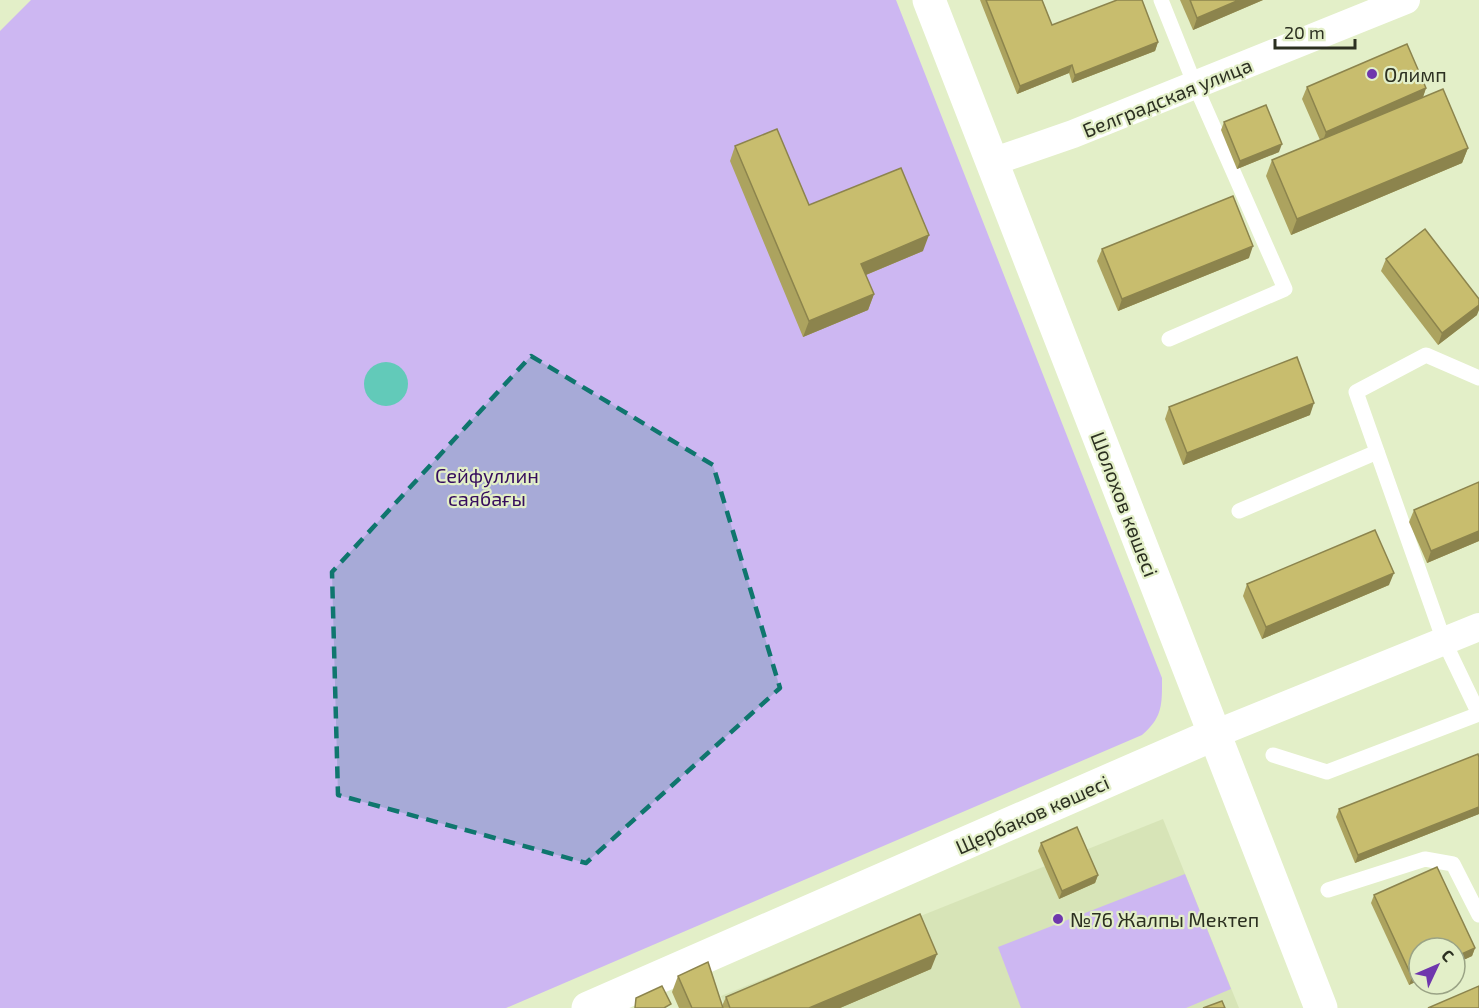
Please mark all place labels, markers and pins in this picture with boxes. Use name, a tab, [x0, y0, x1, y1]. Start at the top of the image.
place label: Олимп	[1384, 62, 1447, 86]
marker: Олимп	[1365, 67, 1379, 81]
place label: №76 Жалпы Мектеп	[1070, 907, 1259, 931]
marker: №76 Жалпы Мектеп	[1051, 912, 1065, 926]

